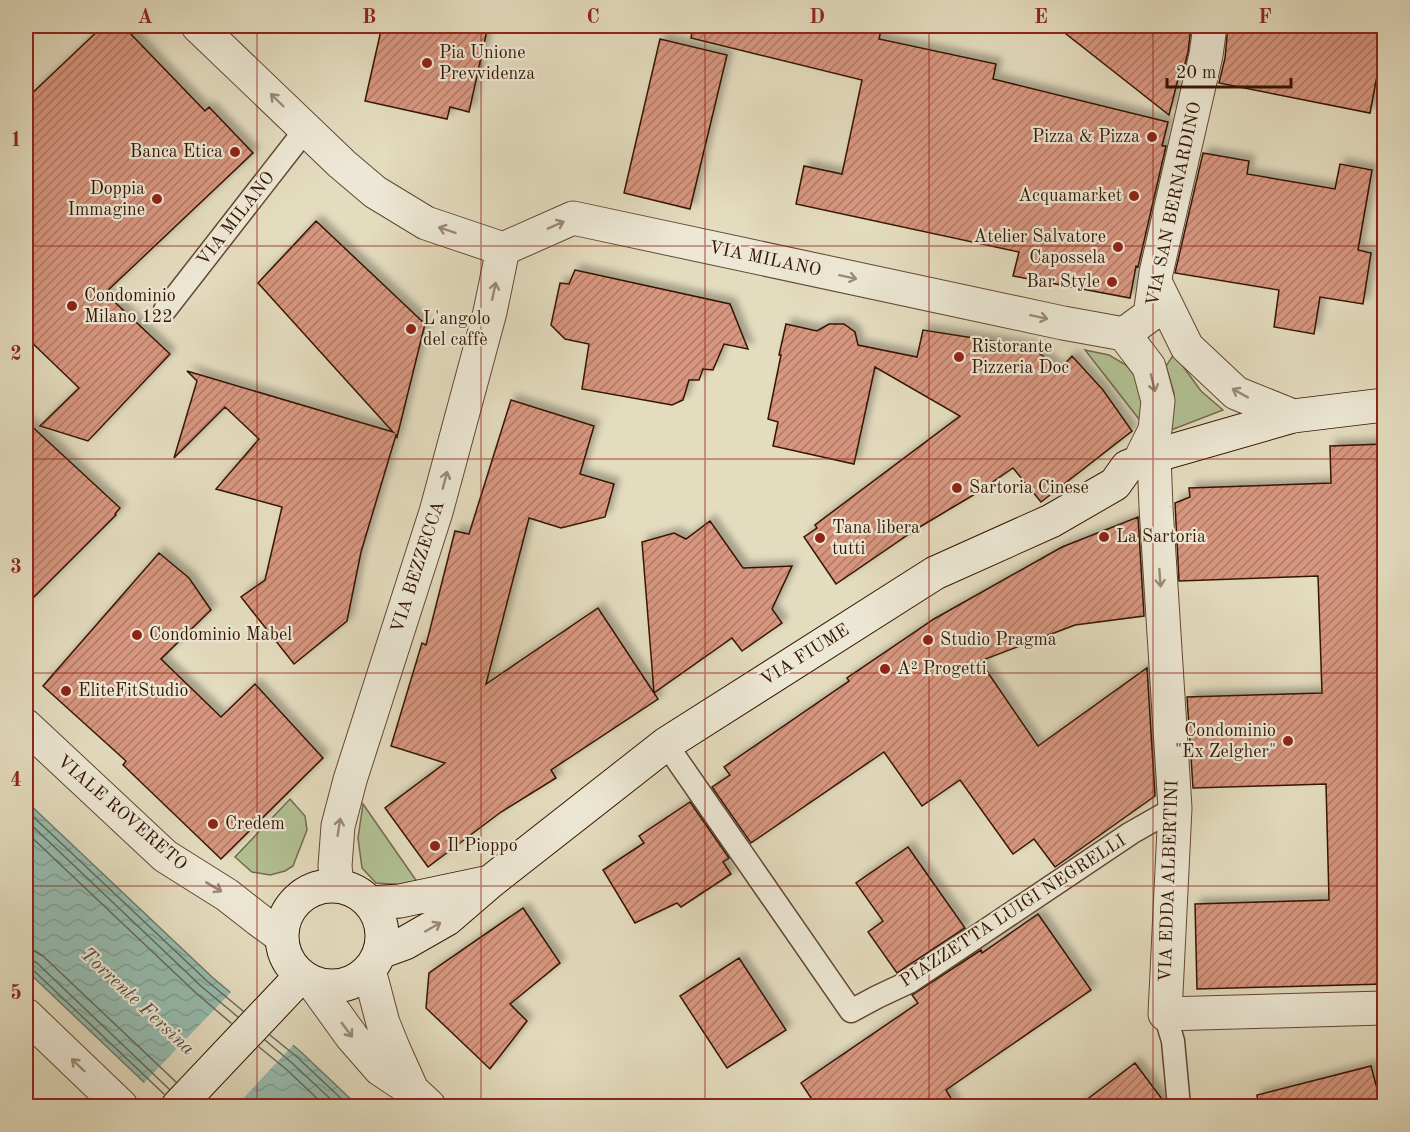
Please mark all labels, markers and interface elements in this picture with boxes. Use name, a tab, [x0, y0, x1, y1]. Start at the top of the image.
text: A	[137, 8, 153, 28]
text: B	[362, 8, 376, 28]
text: C	[586, 8, 600, 28]
text: D	[809, 8, 825, 28]
text: E	[1034, 8, 1048, 28]
text: F	[1258, 8, 1272, 28]
place label: Pia Unione Prevvidenza	[439, 44, 535, 83]
scale bar	[1167, 51, 1292, 89]
marker: Pia Unione Prevvidenza	[420, 56, 434, 70]
text: 20 m	[1176, 64, 1216, 82]
one-way arrow	[270, 93, 285, 108]
street label: VIA SAN BERNARDINO	[1144, 100, 1204, 308]
place label: Pizza & Pizza	[1032, 128, 1140, 146]
marker: Pizza & Pizza	[1145, 130, 1159, 144]
text: 1	[10, 131, 22, 151]
place label: Banca Etica	[130, 143, 223, 161]
marker: Banca Etica	[228, 145, 242, 159]
street label: VIA MILANO	[194, 168, 278, 270]
place label: Doppia Immagine	[68, 180, 145, 219]
place label: Acquamarket	[1018, 187, 1122, 205]
marker: Acquamarket	[1127, 189, 1141, 203]
marker: Doppia Immagine	[150, 192, 164, 206]
one-way arrow	[547, 219, 565, 230]
one-way arrow	[438, 224, 457, 235]
place label: Atelier Salvatore Capossela	[974, 228, 1106, 267]
street label: VIA MILANO	[707, 238, 823, 280]
marker: Atelier Salvatore Capossela	[1111, 240, 1125, 254]
one-way arrow	[838, 272, 858, 283]
place label: Bar Style	[1026, 273, 1100, 291]
marker: Bar Style	[1105, 275, 1119, 289]
one-way arrow	[489, 282, 500, 301]
place label: Condominio Milano 122	[84, 287, 176, 326]
marker: Condominio Milano 122	[65, 299, 79, 313]
place label: L'angolo del caffè	[423, 310, 490, 349]
one-way arrow	[1029, 312, 1048, 324]
marker: L'angolo del caffè	[404, 322, 418, 336]
place label: Ristorante Pizzeria Doc	[971, 338, 1069, 377]
text: 2	[10, 345, 22, 365]
marker: Ristorante Pizzeria Doc	[952, 350, 966, 364]
one-way arrow	[1148, 373, 1160, 392]
one-way arrow	[1232, 387, 1249, 399]
one-way arrow	[440, 470, 451, 489]
place label: Sartoria Cinese	[969, 479, 1089, 497]
marker: Sartoria Cinese	[950, 481, 964, 495]
street label: VIA BEZZECCA	[388, 499, 448, 635]
place label: Tana libera tutti	[832, 519, 920, 558]
place label: La Sartoria	[1116, 528, 1206, 546]
marker: La Sartoria	[1097, 530, 1111, 544]
marker: Tana libera tutti	[813, 531, 827, 545]
text: 3	[10, 558, 22, 578]
one-way arrow	[1155, 567, 1166, 587]
street label: VIA FIUME	[758, 621, 852, 689]
place label: Condominio Mabel	[149, 626, 292, 644]
marker: Condominio Mabel	[130, 628, 144, 642]
place label: Studio Pragma	[940, 631, 1057, 649]
marker: Studio Pragma	[921, 633, 935, 647]
place label: A² Progetti	[897, 660, 987, 678]
marker: A² Progetti	[878, 662, 892, 676]
place label: EliteFitStudio	[78, 682, 188, 700]
marker: EliteFitStudio	[59, 684, 73, 698]
place label: Condominio "Ex Zelgher"	[1175, 722, 1276, 761]
marker: Condominio "Ex Zelgher"	[1281, 734, 1295, 748]
street label: VIALE ROVERETO	[54, 752, 190, 874]
text: 4	[10, 771, 22, 791]
street label: VIA EDDA ALBERTINI	[1156, 780, 1182, 982]
place label: Credem	[225, 815, 285, 833]
marker: Credem	[206, 817, 220, 831]
one-way arrow	[334, 817, 345, 837]
street label: PIAZZETTA LUIGI NEGRELLI	[897, 831, 1129, 991]
place label: Il Pioppo	[447, 837, 518, 855]
marker: Il Pioppo	[428, 839, 442, 853]
one-way arrow	[205, 882, 222, 894]
one-way arrow	[424, 921, 441, 933]
water label: Torrente Fersina	[76, 944, 198, 1060]
text: 5	[10, 983, 22, 1004]
one-way arrow	[340, 1022, 353, 1038]
one-way arrow	[70, 1058, 85, 1073]

